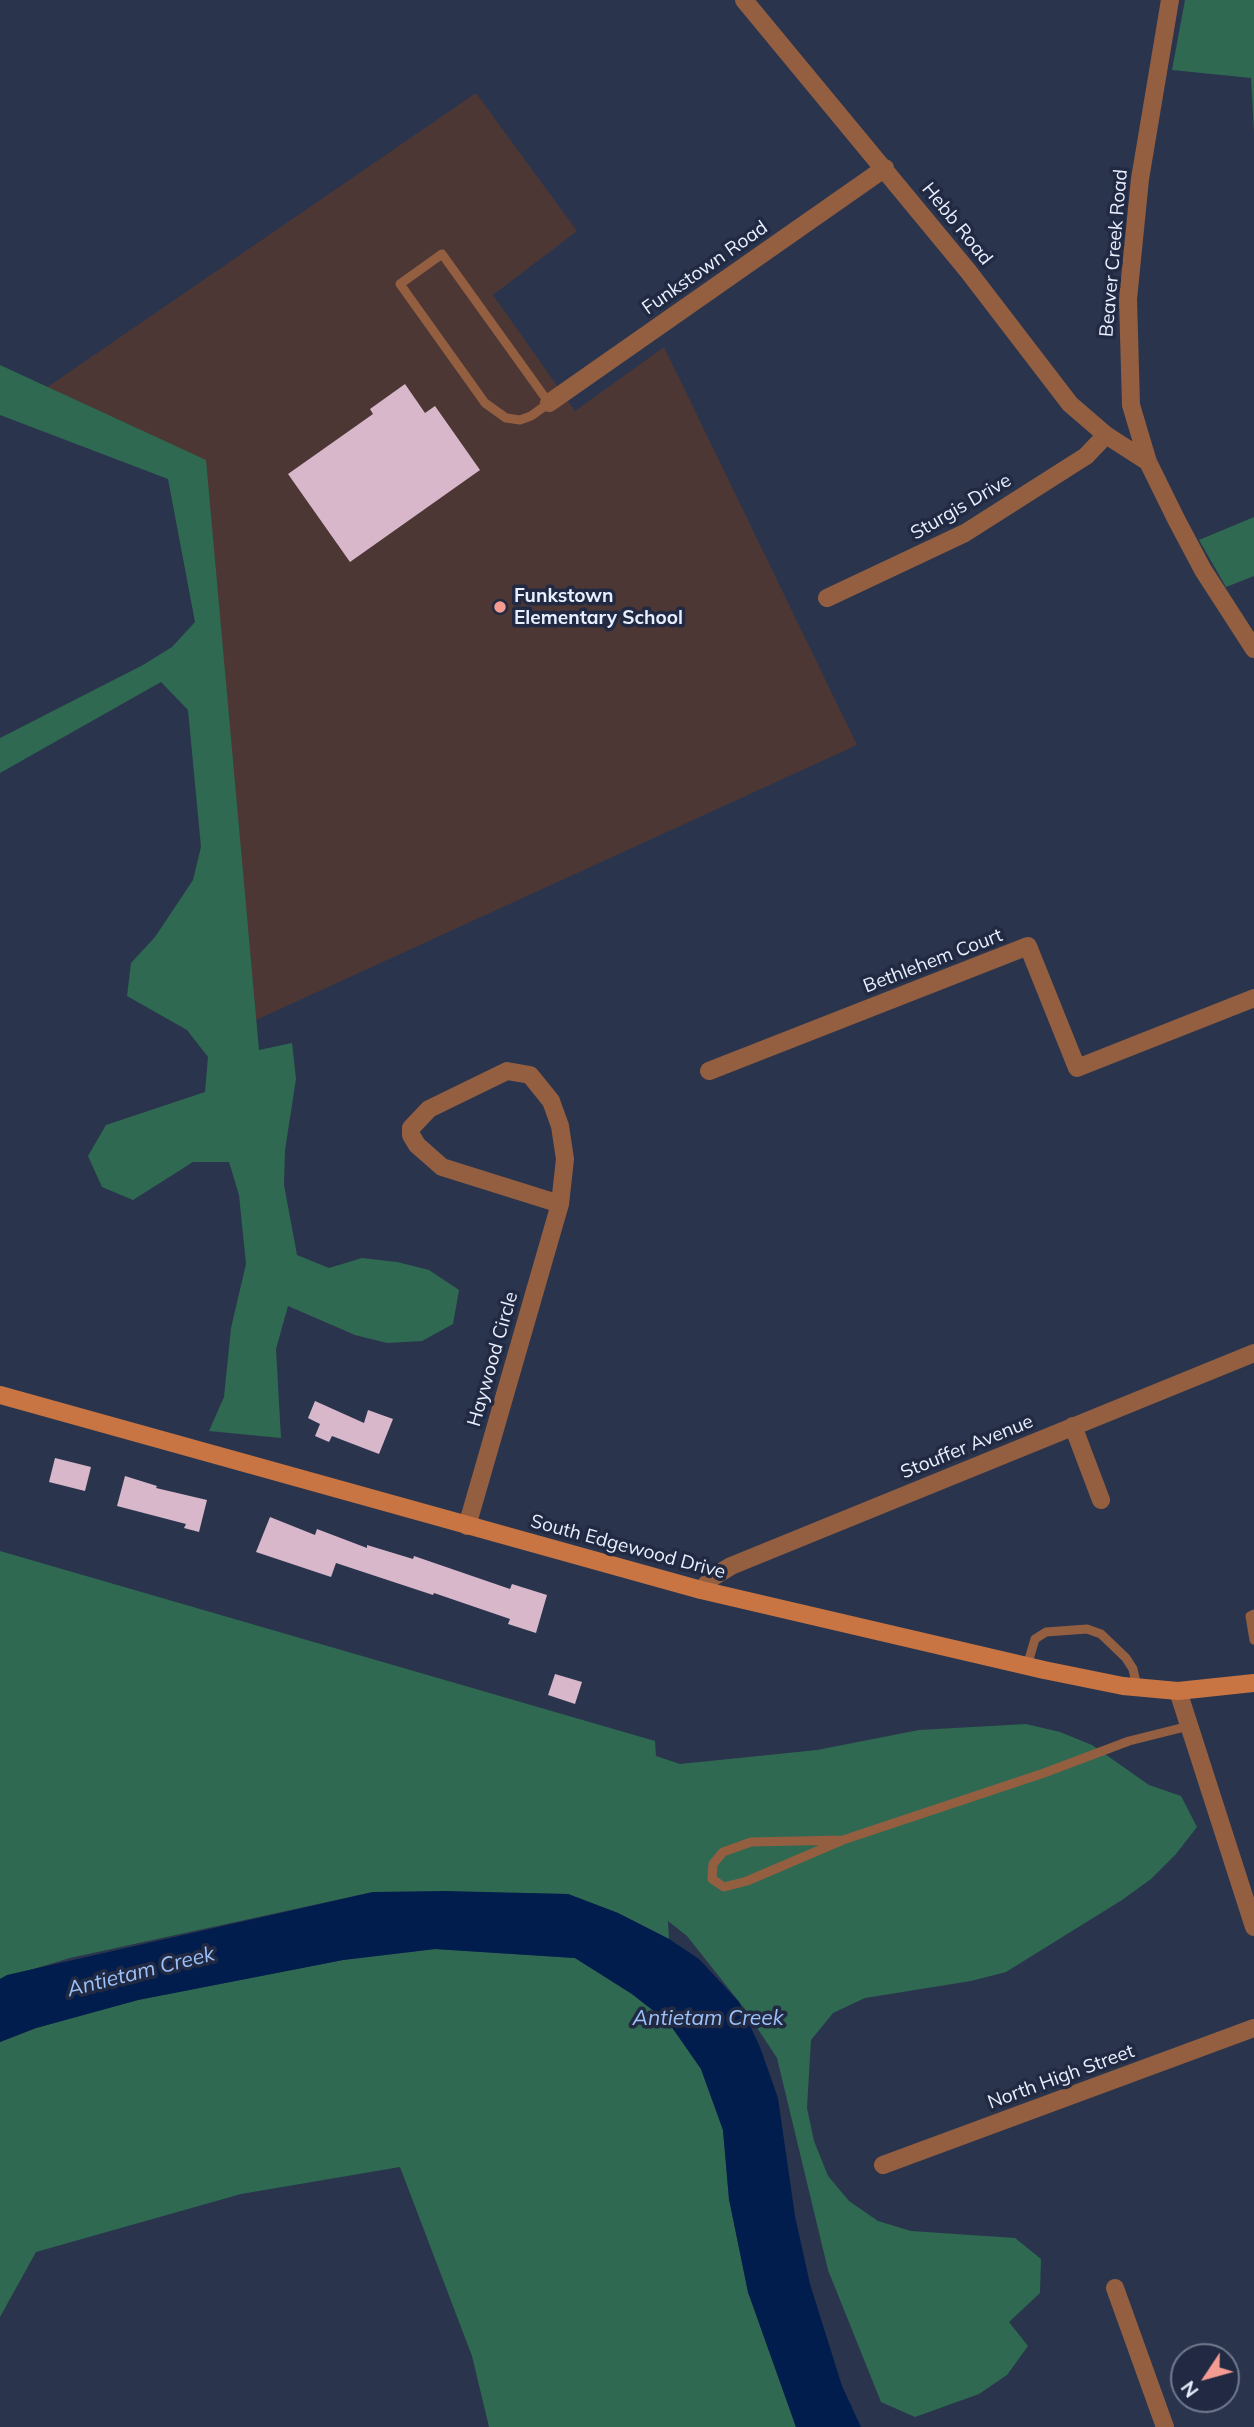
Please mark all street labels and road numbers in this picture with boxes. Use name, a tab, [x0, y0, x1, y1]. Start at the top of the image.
street label: Beaver Creek Road	[1095, 168, 1133, 338]
street label: Hebb Road	[917, 178, 997, 270]
street label: Funkstown Road	[638, 216, 772, 320]
street label: Sturgis Drive	[907, 469, 1015, 545]
street label: Bethlehem Court	[860, 924, 1006, 998]
street label: Haywood Circle	[463, 1289, 523, 1429]
street label: Stouffer Avenue	[897, 1410, 1037, 1484]
street label: South Edgewood Drive	[528, 1510, 728, 1584]
street label: North High Street	[985, 2040, 1137, 2114]

